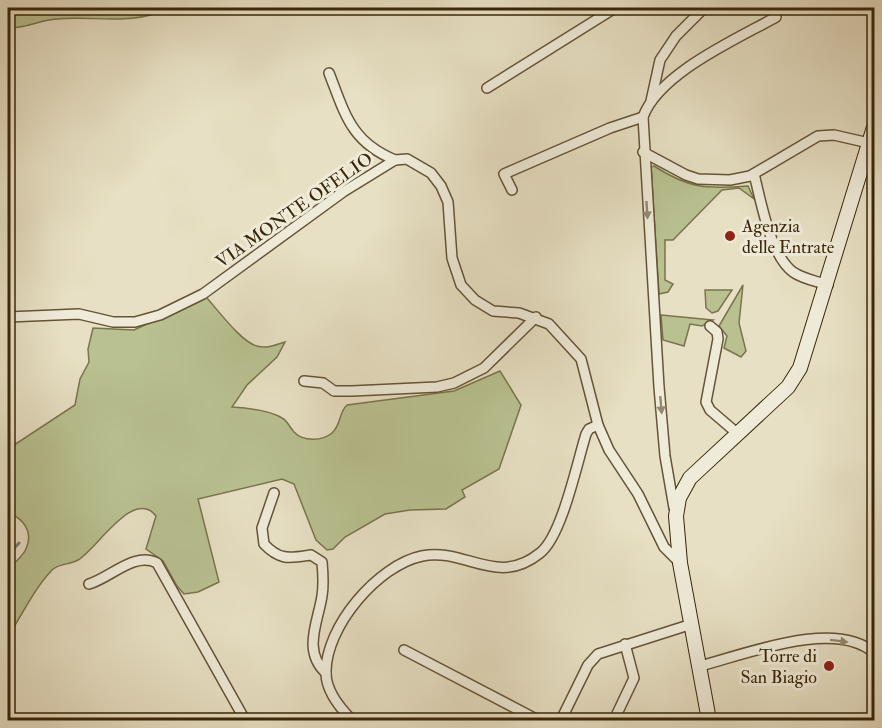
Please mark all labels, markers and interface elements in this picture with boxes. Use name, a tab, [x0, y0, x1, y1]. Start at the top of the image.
street label: VIA MONTE OFELIO	[211, 147, 377, 273]
one-way arrow	[643, 201, 652, 220]
place label: Agenzia delle Entrate	[741, 215, 835, 259]
marker: Agenzia delle Entrate	[723, 229, 737, 243]
one-way arrow	[656, 395, 666, 414]
one-way arrow	[829, 636, 848, 645]
place label: Torre di San Biagio	[740, 645, 817, 689]
marker: Torre di San Biagio	[822, 659, 836, 673]

